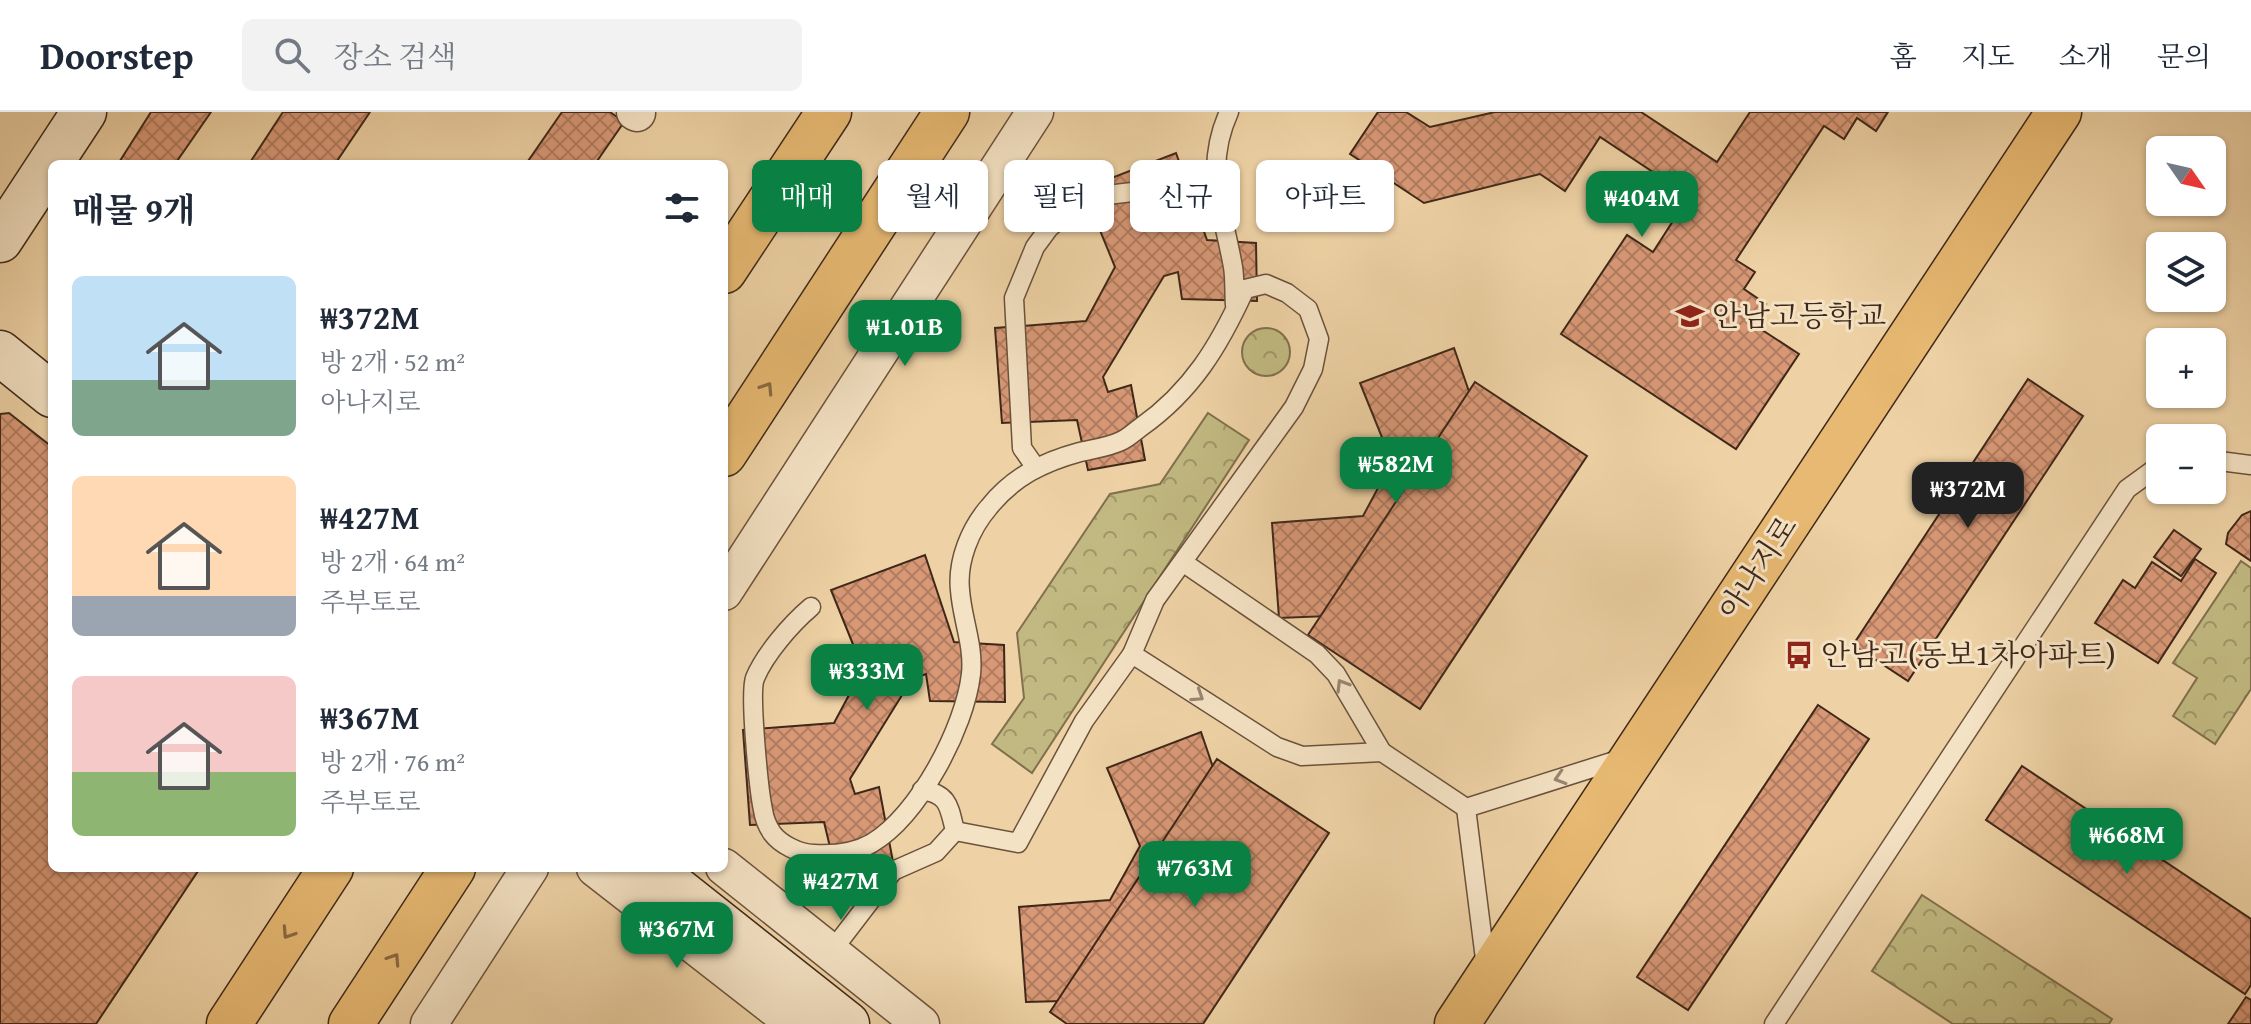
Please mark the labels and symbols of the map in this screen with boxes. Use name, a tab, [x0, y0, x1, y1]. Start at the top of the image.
north arrow	[2146, 136, 2226, 216]
pin: ₩404M	[1586, 171, 1698, 239]
place label: 안남고등학교	[1712, 293, 1886, 337]
pin: ₩1.01B	[840, 300, 970, 368]
school or university icon: 안남고등학교	[1675, 301, 1705, 331]
one-way arrow	[757, 382, 772, 397]
pin: ₩582M	[1340, 437, 1452, 505]
pin: ₩372M	[1912, 462, 2024, 530]
street label: 아나지로	[1707, 507, 1807, 628]
place label: 안남고(동보1차아파트)	[1821, 632, 2116, 676]
bus stop icon: 안남고(동보1차아파트)	[1784, 640, 1814, 670]
pin: ₩333M	[811, 644, 923, 712]
one-way arrow	[1336, 679, 1352, 694]
one-way arrow	[1189, 687, 1204, 702]
one-way arrow	[1554, 769, 1568, 785]
pin: ₩668M	[2071, 808, 2183, 876]
pin: ₩763M	[1139, 841, 1251, 909]
pin: ₩427M	[785, 854, 897, 922]
pin: ₩367M	[621, 902, 733, 970]
one-way arrow	[283, 924, 298, 939]
one-way arrow	[384, 953, 399, 967]

